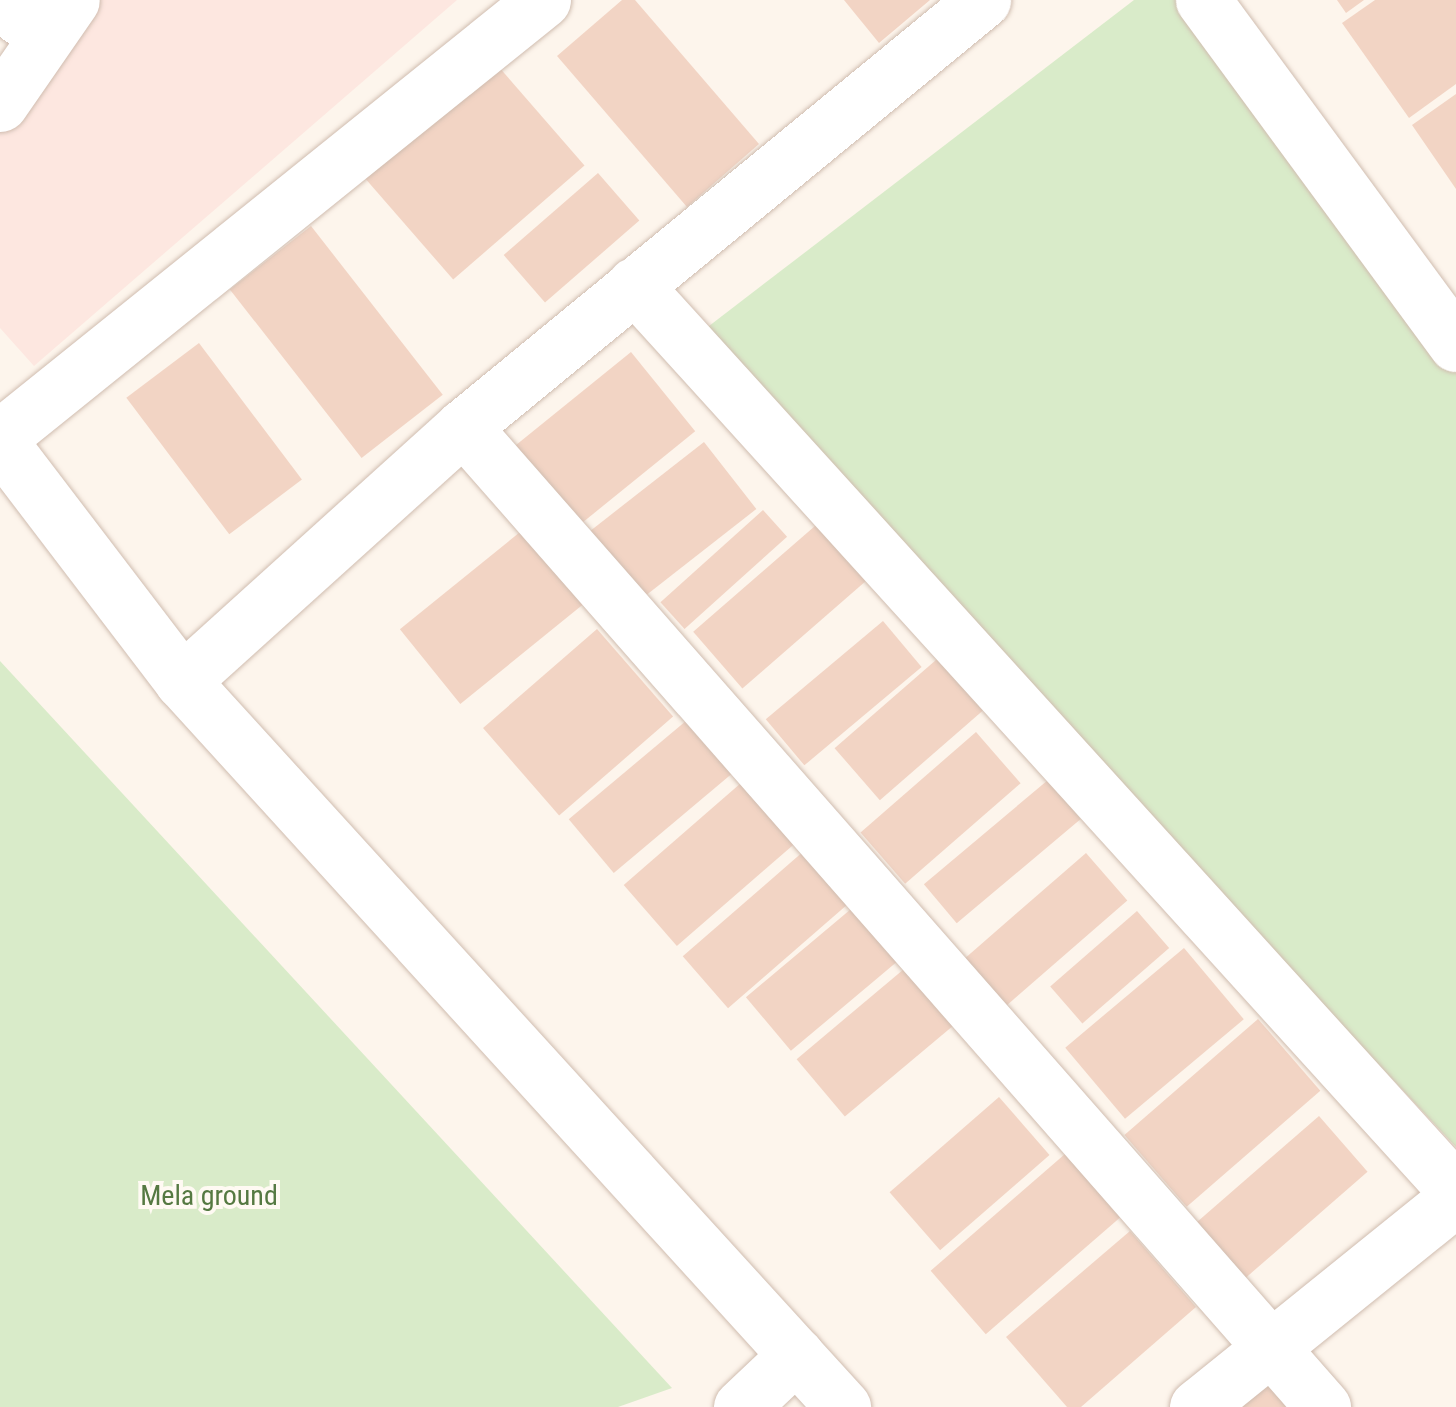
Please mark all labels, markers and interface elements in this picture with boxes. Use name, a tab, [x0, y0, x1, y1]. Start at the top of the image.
park label: Mela ground	[140, 1179, 278, 1213]

